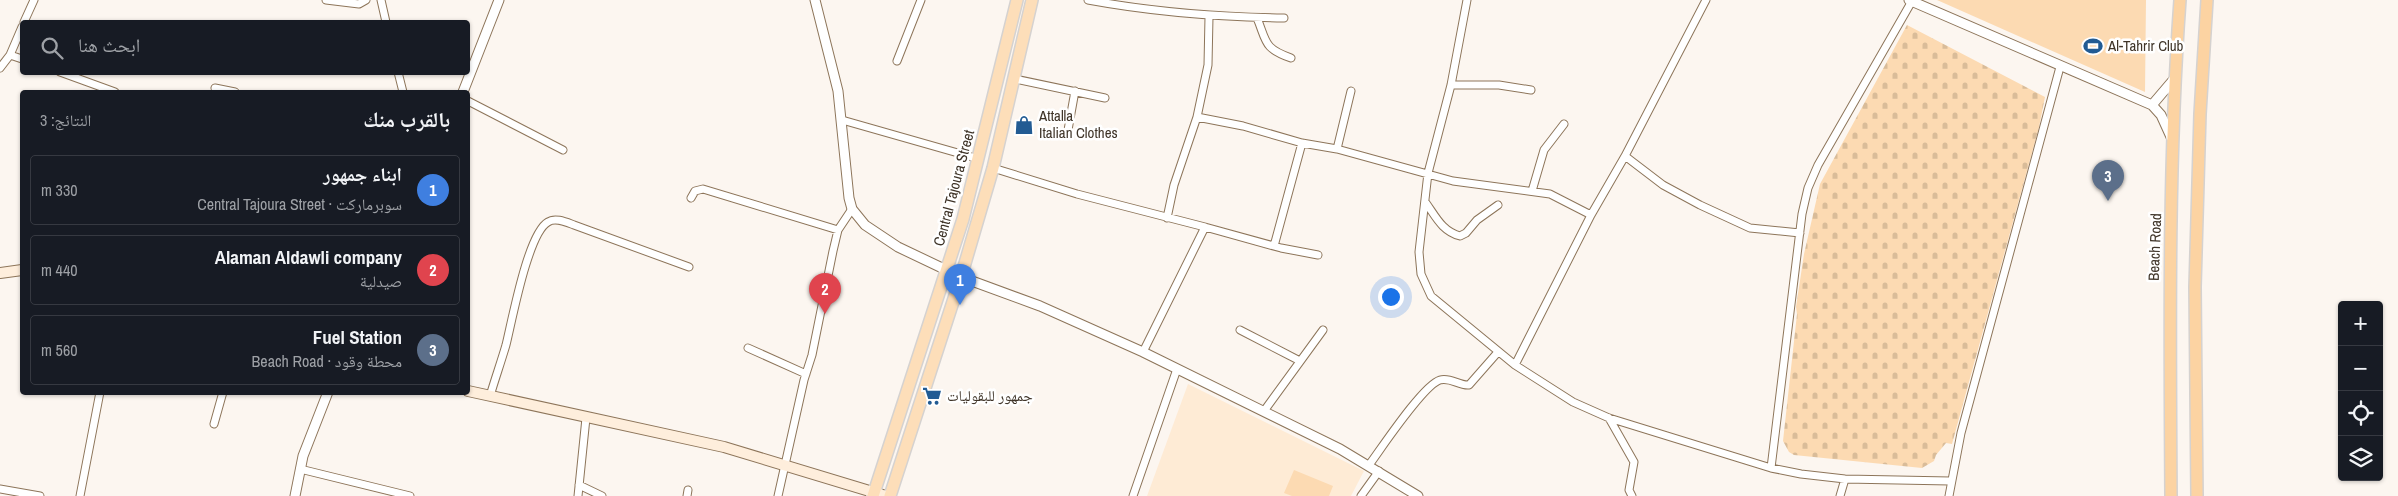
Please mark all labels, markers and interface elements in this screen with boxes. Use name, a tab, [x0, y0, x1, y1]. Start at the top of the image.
search box	[20, 20, 470, 75]
text: ابحث هنا	[78, 32, 140, 58]
icon: search	[38, 34, 66, 62]
sports icon: Al-Tahrir Club	[2082, 35, 2104, 57]
place label: Al-Tahrir Club	[2107, 35, 2184, 56]
text: بالقرب منك	[363, 105, 450, 134]
place label: Attalla Italian Clothes	[1038, 105, 1118, 143]
text: النتائج: 3	[40, 109, 91, 131]
shop icon: Attalla Italian Clothes	[1013, 114, 1035, 136]
street label: Central Tajoura Street	[928, 127, 979, 248]
pin: 3	[2092, 160, 2124, 201]
text: ابناء جمهور	[323, 161, 402, 187]
text: 330 m	[41, 179, 77, 201]
text: 1	[429, 179, 437, 201]
text: سوبرماركت · Central Tajoura Street	[197, 193, 402, 215]
street label: Beach Road	[2143, 213, 2166, 281]
text: Alaman Aldawli company	[215, 244, 402, 270]
text: 440 m	[41, 259, 77, 281]
text: 2	[429, 259, 437, 281]
pin: 1	[944, 264, 976, 305]
text: صيدلية	[360, 270, 402, 292]
pin: 2	[809, 273, 841, 314]
your location	[1378, 284, 1404, 310]
map controls	[2338, 301, 2383, 481]
button: +	[2338, 301, 2383, 346]
text: Fuel Station	[313, 324, 402, 350]
text: 560 m	[41, 339, 77, 361]
text: 3	[429, 339, 437, 361]
button: −	[2338, 346, 2383, 391]
text: محطة وقود · Beach Road	[252, 350, 402, 372]
supermarket icon: جمهور للبقوليات	[921, 385, 943, 407]
place label: جمهور للبقوليات	[947, 385, 1033, 406]
button: locate	[2338, 391, 2383, 436]
button: layers	[2338, 436, 2383, 481]

